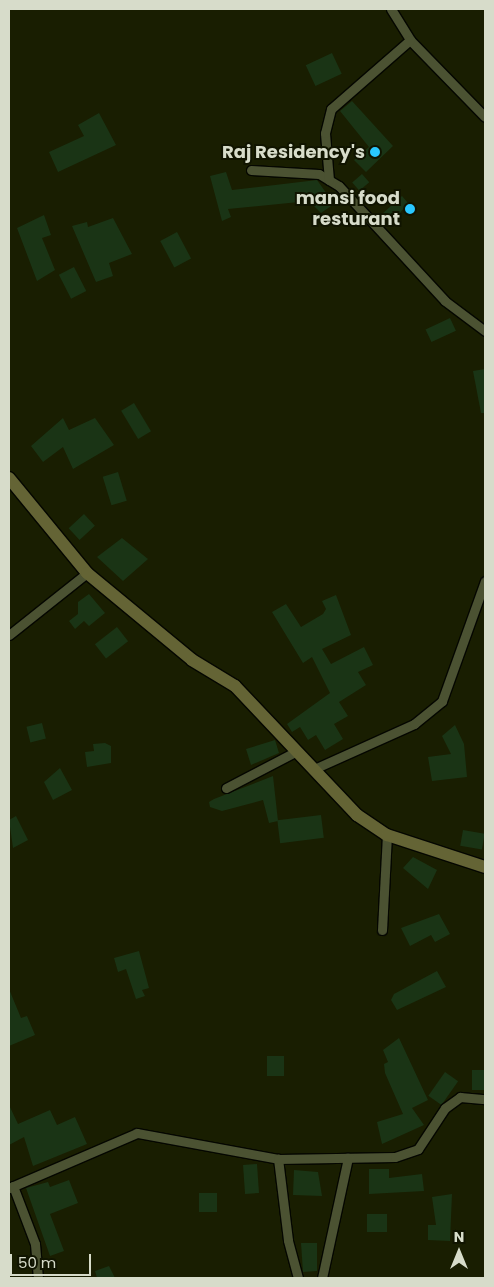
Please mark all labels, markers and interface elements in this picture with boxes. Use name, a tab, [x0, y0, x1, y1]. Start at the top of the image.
place label: Raj Residency's	[222, 141, 365, 163]
marker: Raj Residency's	[369, 146, 381, 158]
place label: mansi food resturant	[296, 188, 400, 230]
marker: mansi food resturant	[404, 203, 416, 215]
north arrow	[434, 1227, 484, 1277]
text: N	[454, 1227, 464, 1247]
scale bar	[12, 1244, 94, 1276]
text: 50 m	[18, 1252, 56, 1273]

